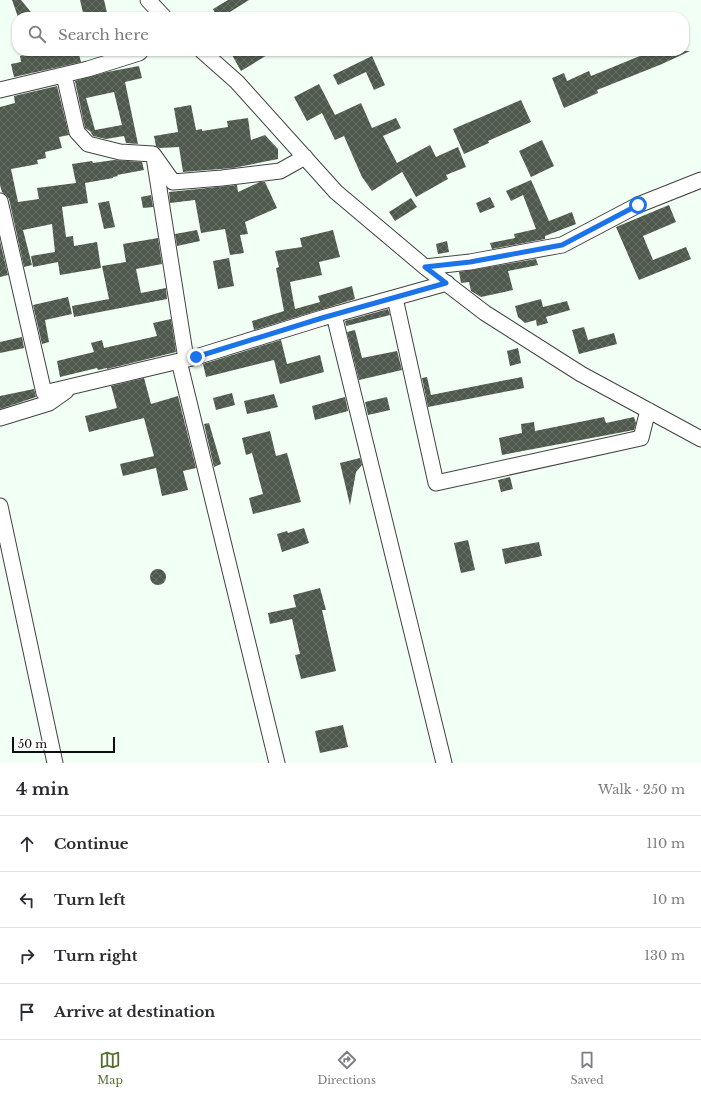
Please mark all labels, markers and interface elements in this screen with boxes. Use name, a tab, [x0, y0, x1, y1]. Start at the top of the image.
search box	[12, 12, 689, 56]
icon: search	[26, 23, 48, 45]
text: Search here	[58, 25, 149, 44]
route start	[629, 196, 647, 214]
route end	[187, 348, 205, 366]
scale bar	[12, 735, 115, 754]
text: 50 m	[18, 737, 47, 751]
text: 4 min	[16, 779, 69, 800]
text: Walk · 250 m	[598, 781, 685, 798]
icon: ahead	[16, 833, 38, 855]
text: Continue	[54, 834, 129, 853]
text: 110 m	[646, 835, 685, 852]
icon: left	[16, 889, 38, 911]
text: Turn left	[54, 890, 125, 909]
text: 10 m	[652, 891, 685, 908]
icon: right	[16, 945, 38, 967]
text: Turn right	[54, 946, 137, 965]
text: 130 m	[644, 947, 685, 964]
icon: arrive	[16, 1001, 38, 1023]
text: Arrive at destination	[54, 1002, 215, 1021]
tab: Map	[97, 1049, 123, 1087]
tab: Directions	[317, 1049, 376, 1087]
tab: Saved	[571, 1049, 604, 1087]

